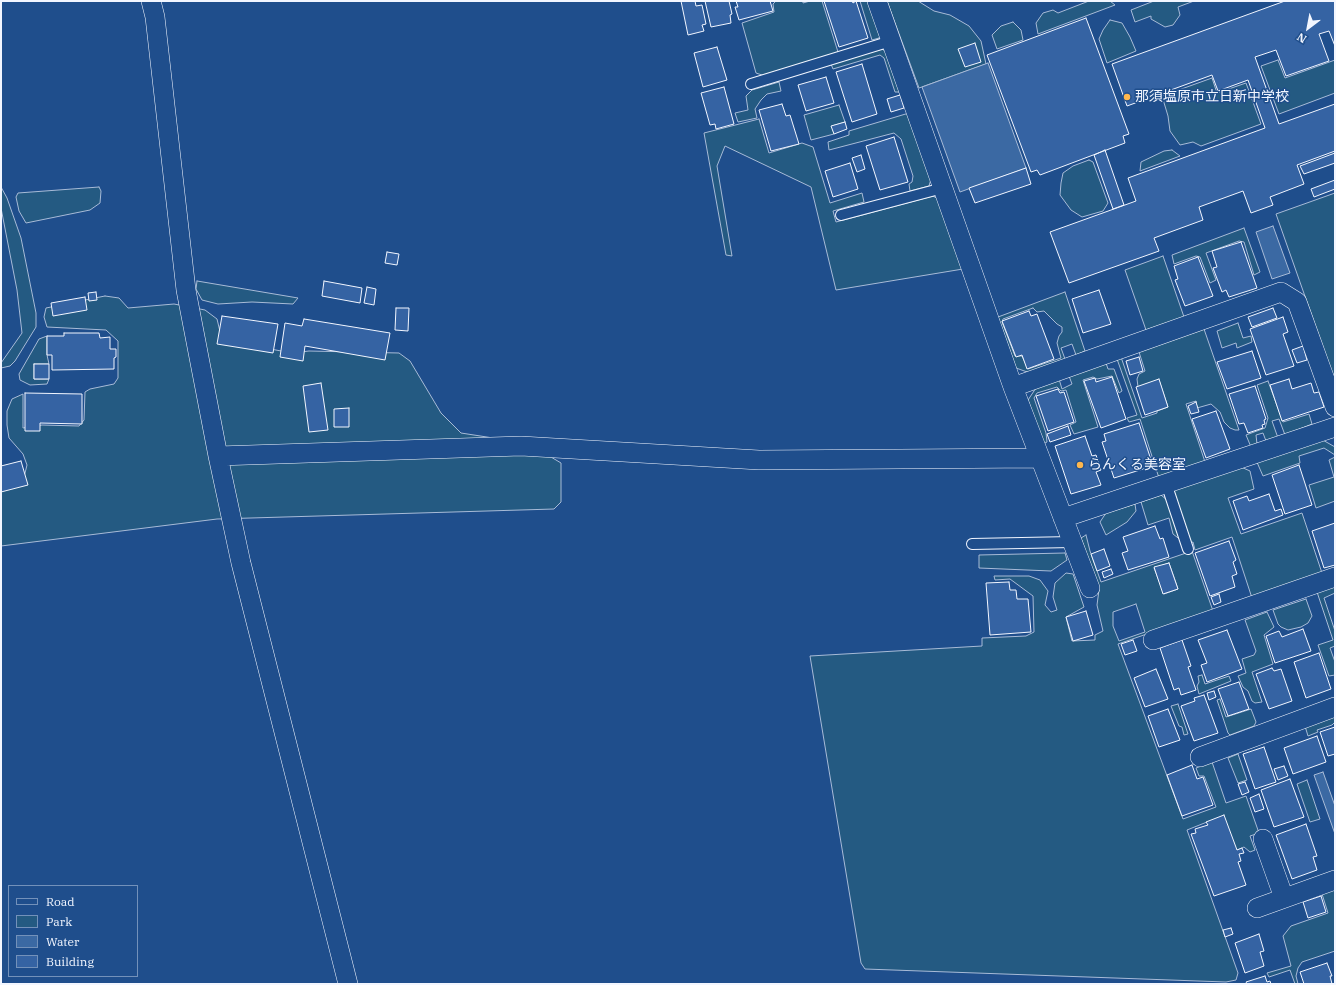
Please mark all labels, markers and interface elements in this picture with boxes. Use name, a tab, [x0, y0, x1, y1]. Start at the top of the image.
north arrow	[1288, 8, 1328, 48]
text: N	[1294, 30, 1309, 46]
place label: 那須塩原市立日新中学校	[1135, 89, 1289, 105]
marker: 那須塩原市立日新中学校	[1122, 92, 1132, 102]
place label: らんくる美容室	[1088, 457, 1186, 473]
marker: らんくる美容室	[1075, 460, 1085, 470]
legend	[8, 885, 138, 977]
text: Road	[46, 894, 75, 909]
text: Park	[46, 914, 72, 929]
text: Water	[46, 934, 79, 949]
text: Building	[46, 954, 94, 969]

